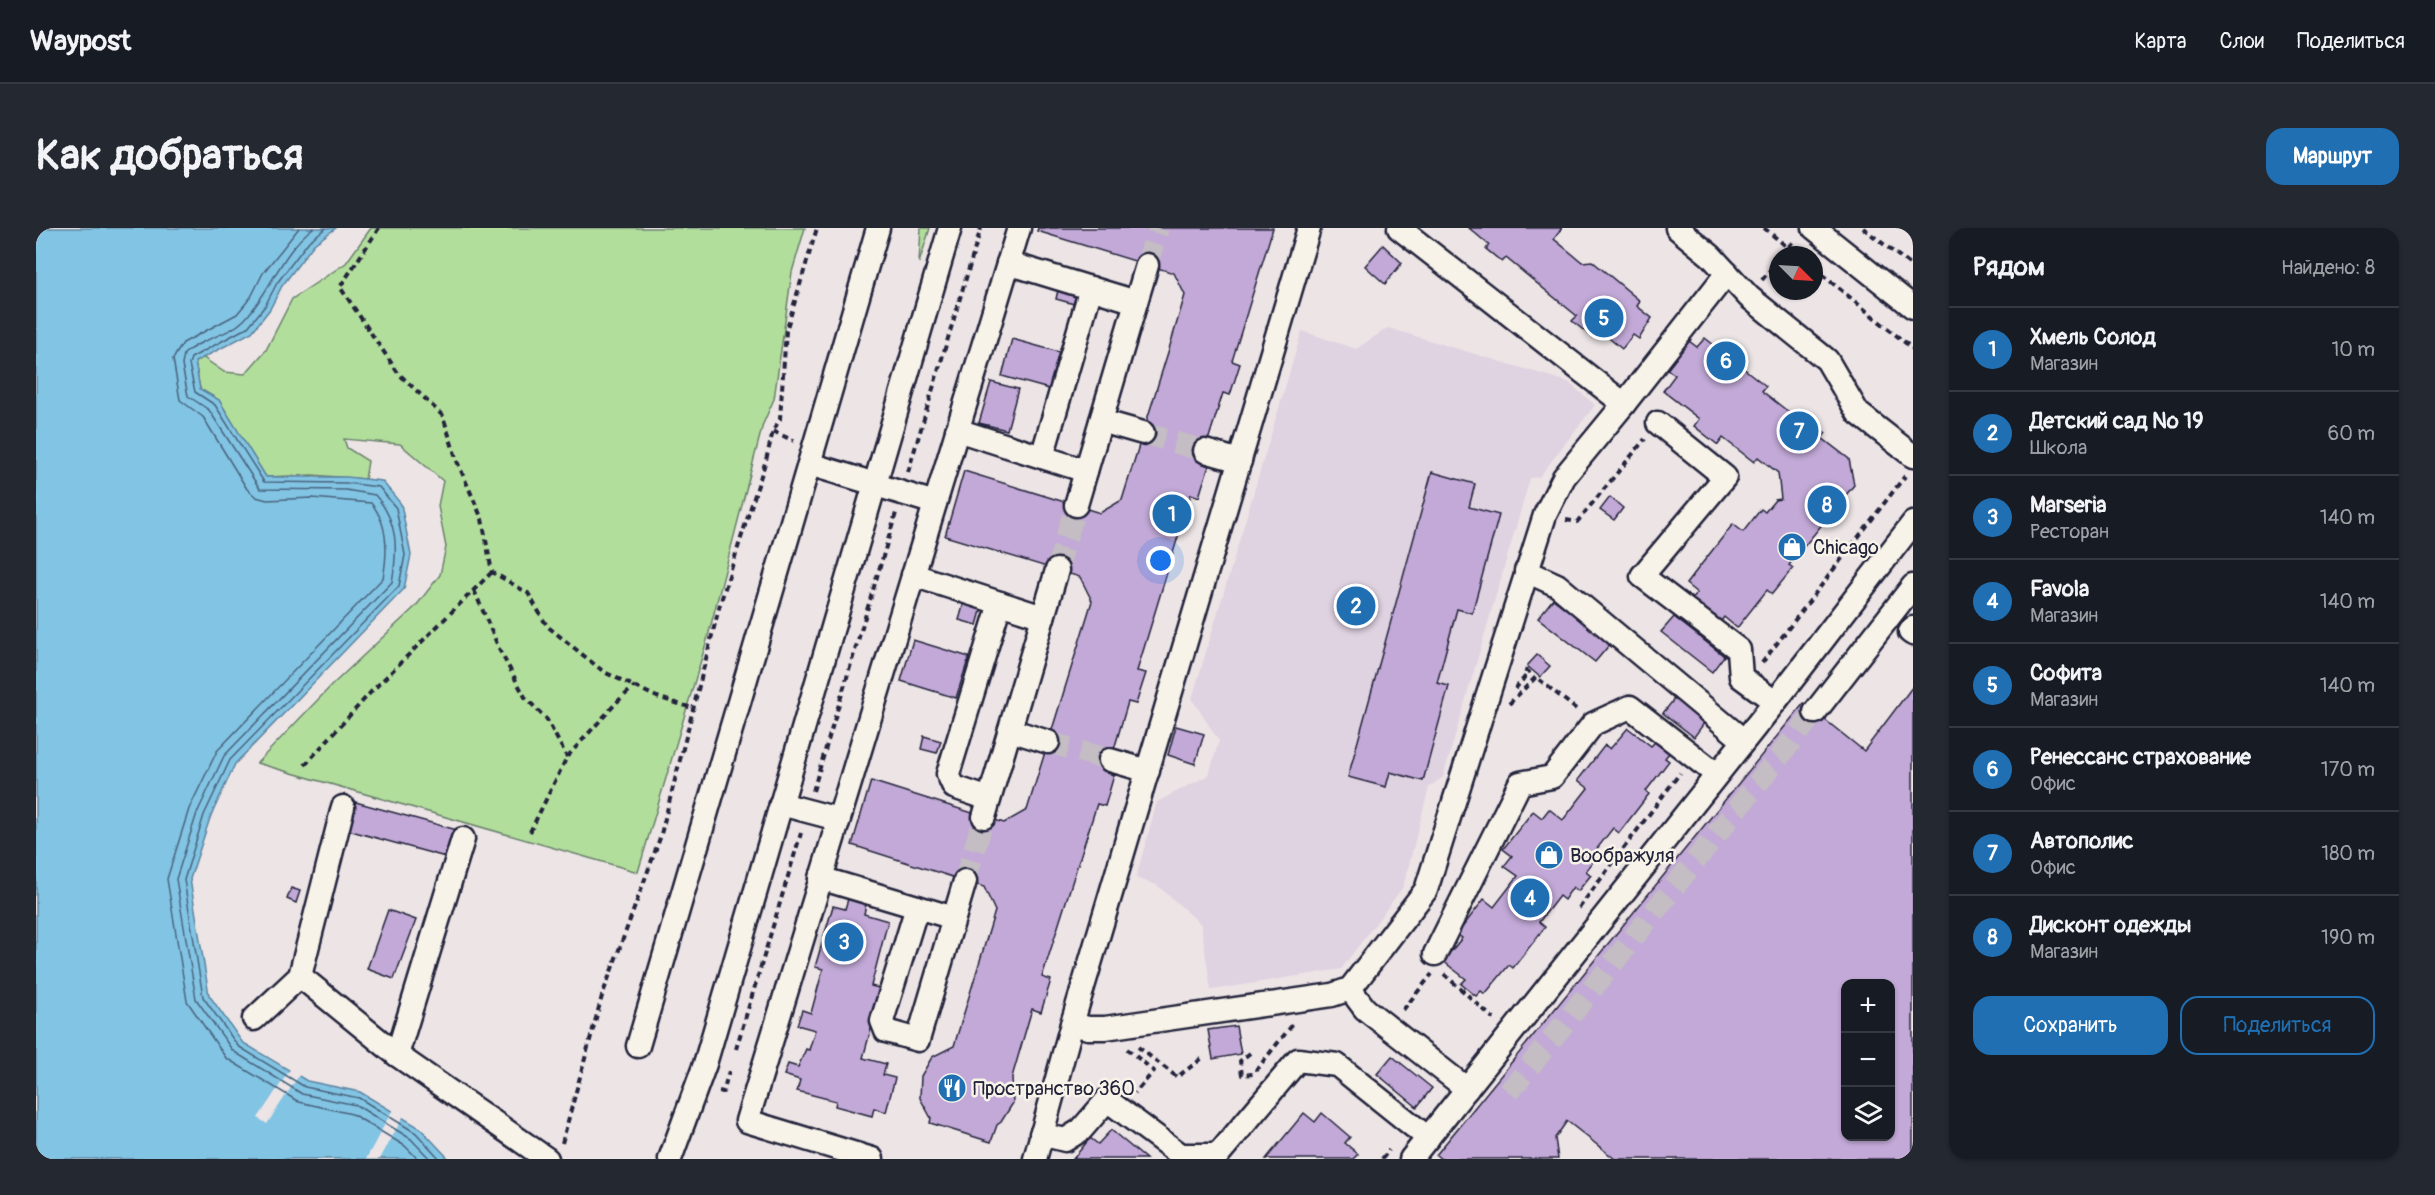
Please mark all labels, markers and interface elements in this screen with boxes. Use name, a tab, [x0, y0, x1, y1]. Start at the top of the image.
text: Waypost	[30, 24, 131, 59]
text: Карта	[2134, 28, 2186, 55]
text: Слои	[2219, 28, 2264, 55]
text: Поделиться	[2297, 28, 2405, 55]
button: Маршрут	[2266, 128, 2399, 185]
text: Как добраться	[36, 130, 303, 182]
north arrow	[1769, 246, 1823, 300]
text: Рядом	[1973, 251, 2045, 283]
text: Найдено: 8	[2281, 255, 2375, 280]
pin: 5	[1584, 296, 1624, 340]
text: Хмель Солод	[2030, 323, 2156, 351]
text: 1	[1989, 337, 1996, 362]
text: 10 m	[2331, 337, 2375, 362]
pin: 6	[1706, 338, 1746, 384]
text: Магазин	[2030, 351, 2098, 376]
text: Детский сад № 19	[2030, 407, 2204, 435]
pin: 7	[1780, 408, 1818, 454]
text: 2	[1987, 421, 1998, 446]
text: 60 m	[2328, 421, 2375, 446]
text: Школа	[2030, 435, 2087, 460]
pin: 8	[1808, 482, 1846, 528]
text: Marseria	[2030, 491, 2107, 519]
pin: 1	[1152, 492, 1192, 536]
text: 3	[1987, 505, 1998, 530]
text: 140 m	[2320, 505, 2375, 530]
text: Ресторан	[2030, 519, 2109, 544]
shop icon: Chicago	[1776, 531, 1808, 563]
place label: Chicago	[1813, 535, 1879, 560]
your location	[1146, 546, 1175, 575]
text: Favola	[2030, 575, 2089, 603]
pin: 2	[1336, 584, 1376, 628]
text: 4	[1987, 589, 1998, 614]
text: 140 m	[2320, 589, 2375, 614]
text: Магазин	[2030, 603, 2098, 628]
text: Софита	[2030, 659, 2102, 687]
text: 5	[1987, 673, 1998, 698]
text: 140 m	[2320, 673, 2375, 698]
text: Магазин	[2030, 687, 2098, 712]
text: Ренессанс страхование	[2030, 743, 2251, 771]
text: 6	[1987, 757, 1998, 782]
text: 170 m	[2321, 757, 2375, 782]
text: Офис	[2030, 771, 2076, 796]
text: Автополис	[2030, 827, 2134, 855]
shop icon: Воображуля	[1533, 839, 1565, 871]
text: 7	[1987, 841, 1998, 866]
text: 180 m	[2321, 841, 2375, 866]
place label: Воображуля	[1570, 843, 1674, 868]
text: Офис	[2030, 855, 2076, 880]
pin: 4	[1510, 876, 1550, 920]
text: Дисконт одежды	[2030, 911, 2191, 939]
pin: 3	[824, 920, 864, 964]
text: 8	[1987, 925, 1998, 950]
text: 190 m	[2321, 925, 2375, 950]
text: Магазин	[2030, 939, 2098, 964]
map controls	[1841, 979, 1895, 1141]
button: +	[1841, 979, 1895, 1033]
button: Сохранить	[1973, 996, 2168, 1055]
button: Поделиться	[2180, 996, 2375, 1055]
button: −	[1841, 1033, 1895, 1087]
restaurant icon: Пространство 360	[936, 1072, 968, 1104]
place label: Пространство 360	[973, 1076, 1135, 1101]
button: layers	[1841, 1087, 1895, 1141]

